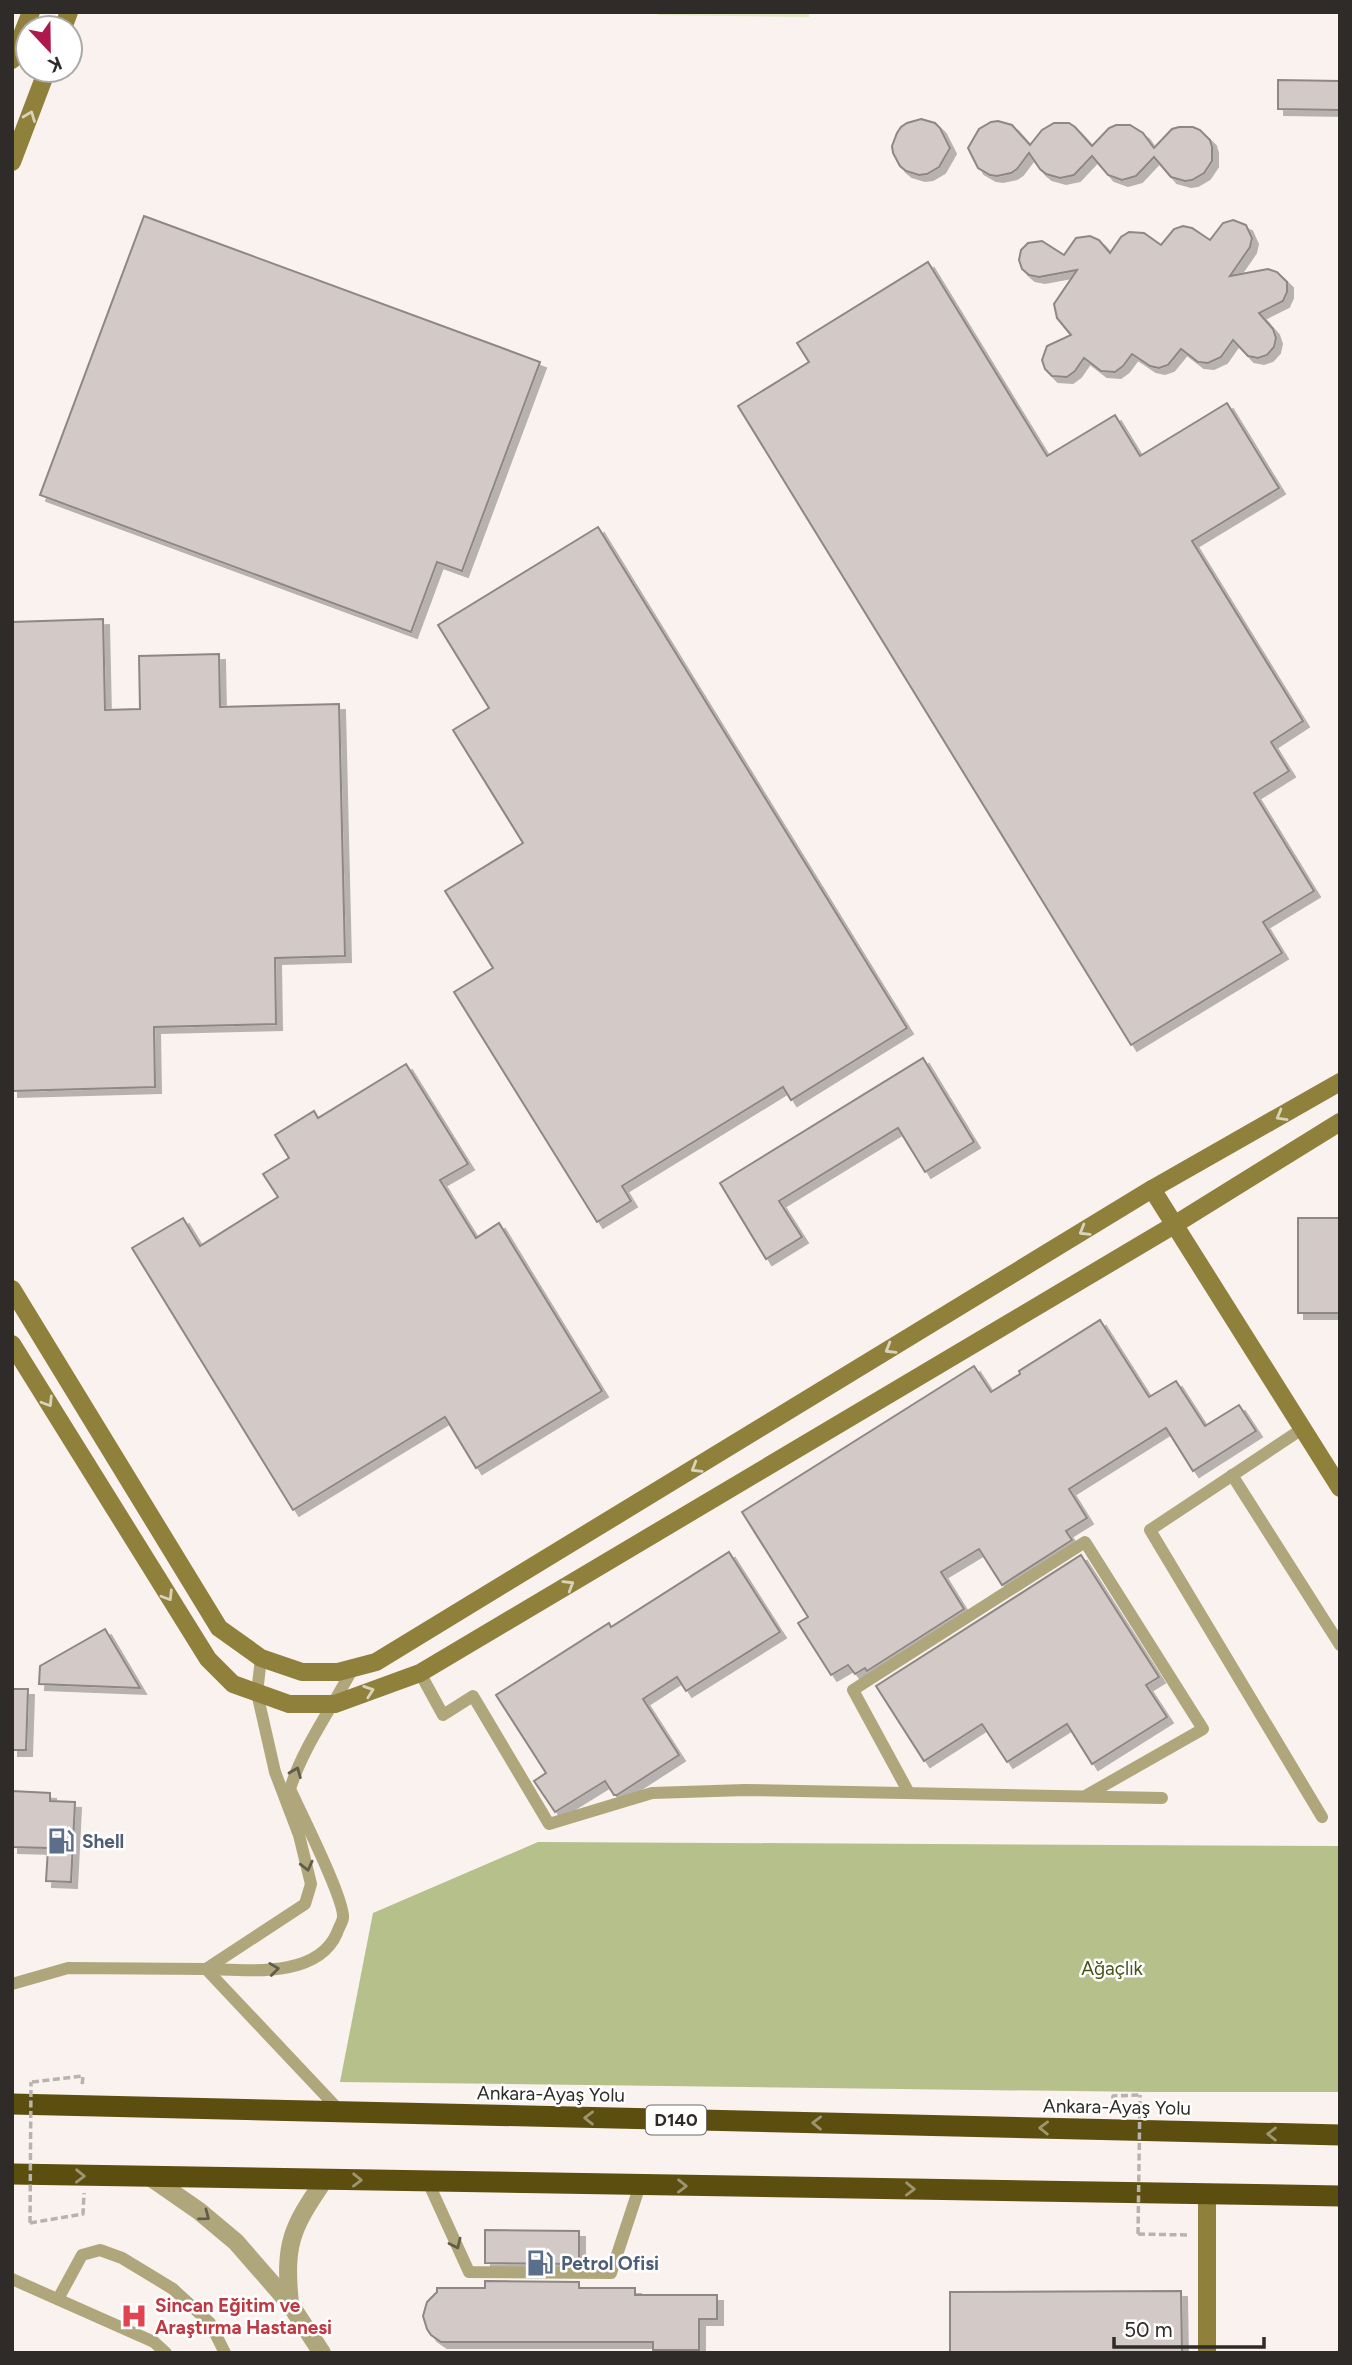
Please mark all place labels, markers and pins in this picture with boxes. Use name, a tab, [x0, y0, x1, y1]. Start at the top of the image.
fuel station icon: Shell	[46, 1826, 76, 1856]
place label: Shell	[82, 1830, 124, 1853]
fuel station icon: Petrol Ofisi	[525, 2248, 555, 2278]
place label: Petrol Ofisi	[561, 2252, 659, 2275]
place label: Sincan Eğitim ve Araştırma Hastanesi	[155, 2294, 332, 2339]
hospital icon: Sincan Eğitim ve Araştırma Hastanesi	[119, 2301, 149, 2331]

